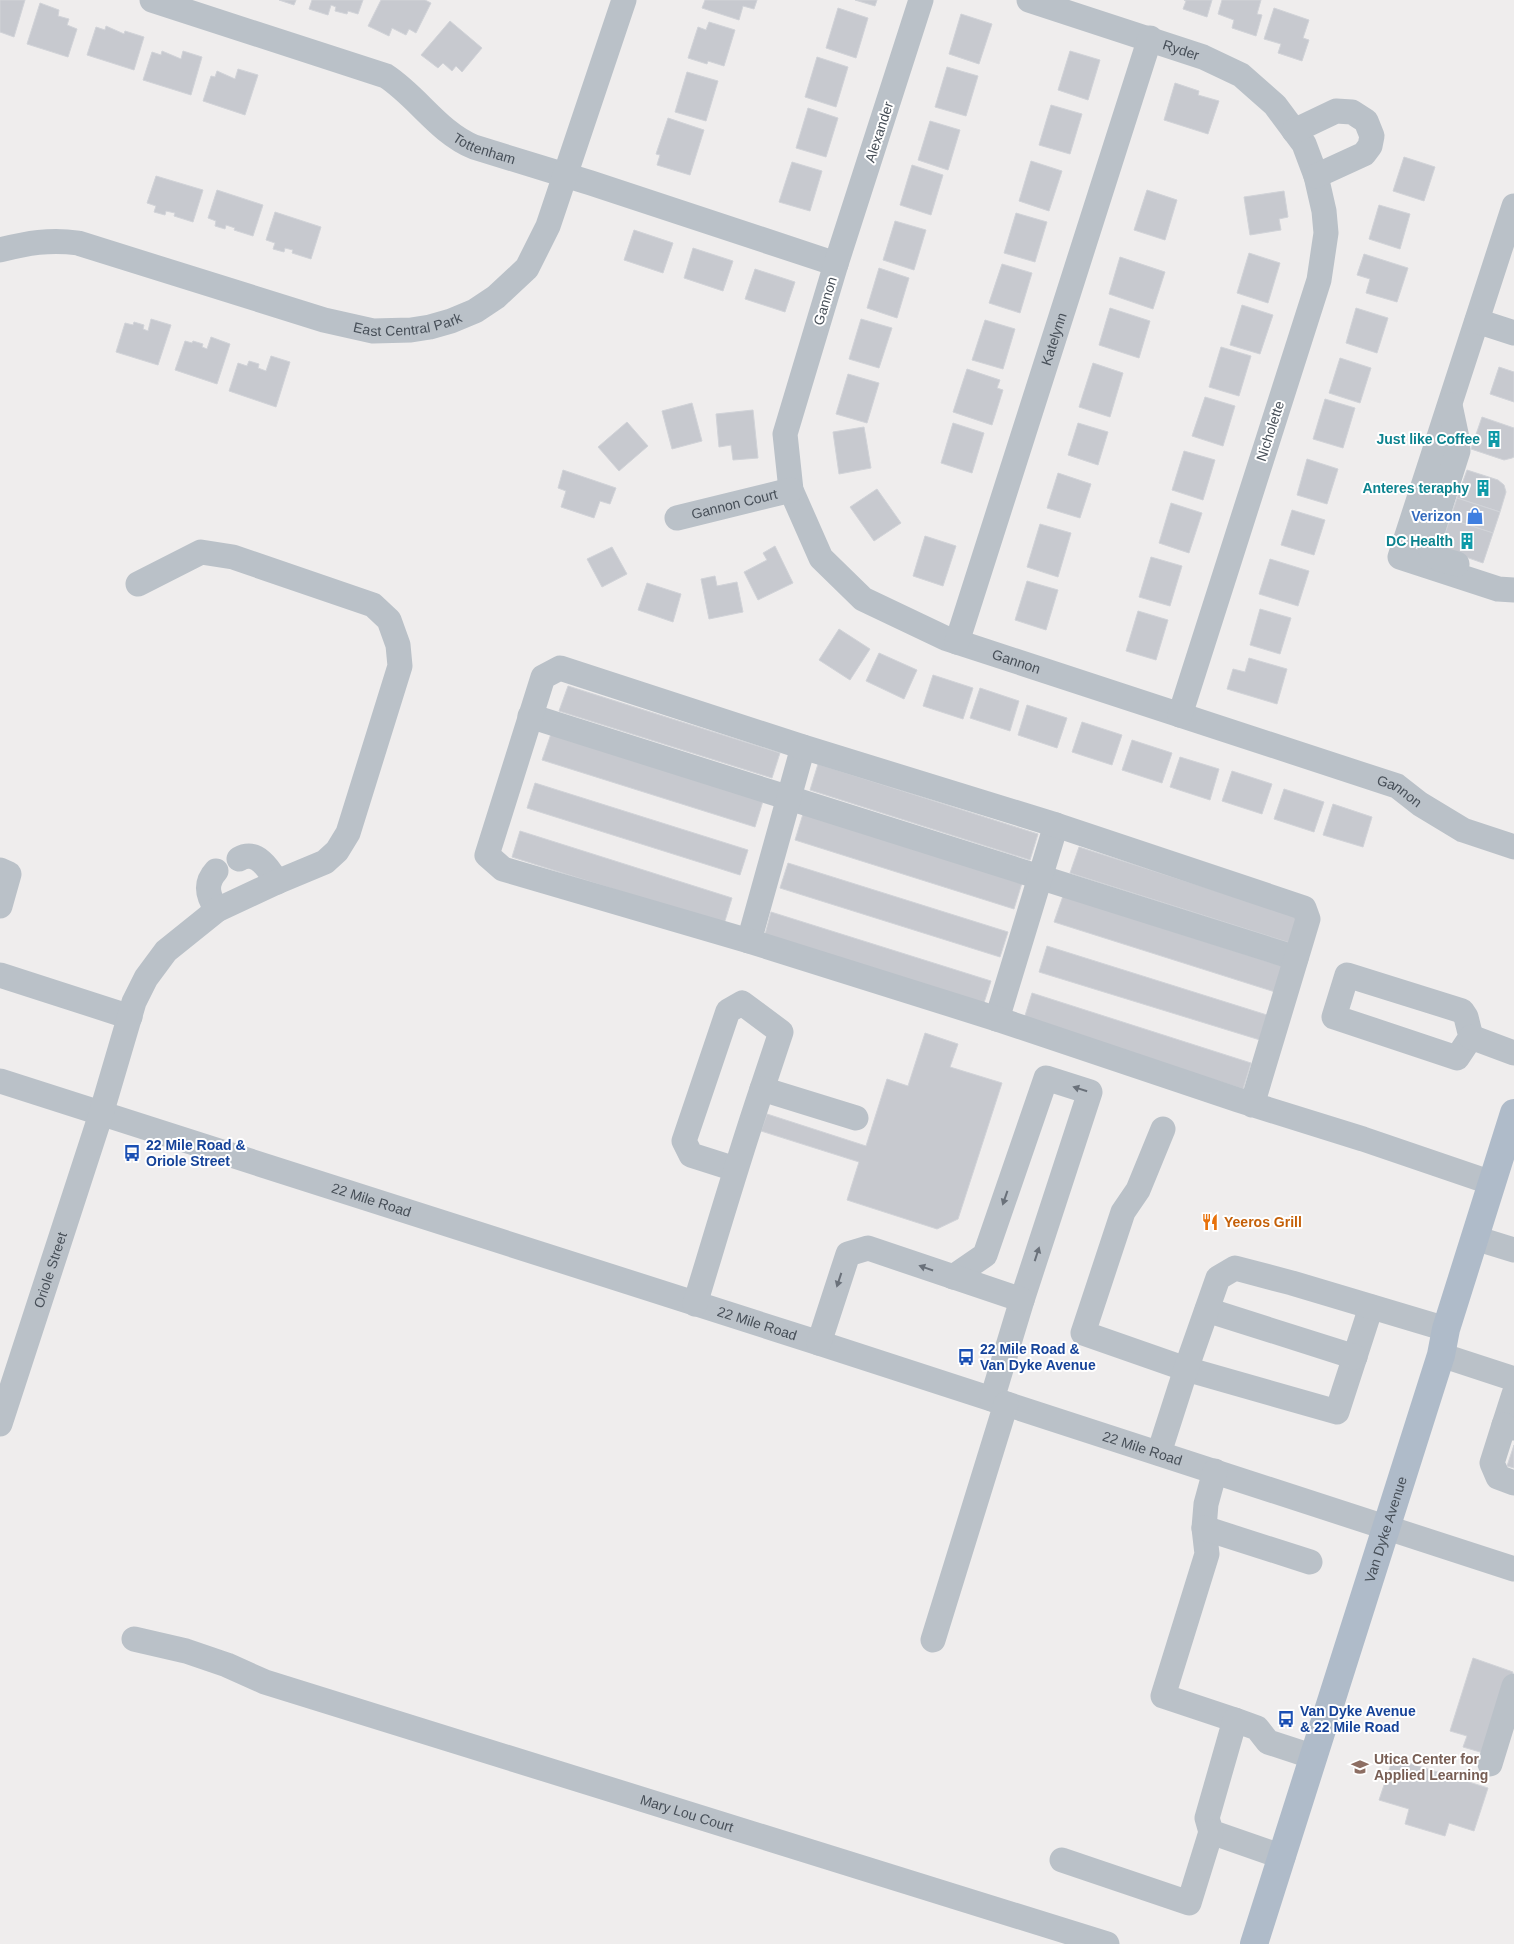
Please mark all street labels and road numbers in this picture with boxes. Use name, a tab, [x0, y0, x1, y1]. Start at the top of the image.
street label: Ryder	[1161, 36, 1202, 63]
street label: Alexander	[862, 99, 896, 164]
street label: Tottenham	[450, 129, 518, 167]
street label: Gannon	[810, 275, 840, 327]
street label: East Central Park	[352, 309, 465, 339]
street label: Katelynn	[1038, 311, 1070, 368]
street label: Nicholette	[1253, 399, 1287, 463]
street label: Gannon Court	[690, 486, 779, 522]
street label: Gannon	[990, 646, 1042, 677]
street label: Gannon	[1375, 772, 1425, 810]
street label: 22 Mile Road	[330, 1180, 413, 1220]
street label: Oriole Street	[30, 1230, 70, 1310]
street label: 22 Mile Road	[715, 1303, 799, 1343]
street label: 22 Mile Road	[1101, 1428, 1184, 1469]
street label: Van Dyke Avenue	[1361, 1474, 1410, 1584]
street label: Mary Lou Court	[638, 1791, 735, 1835]

